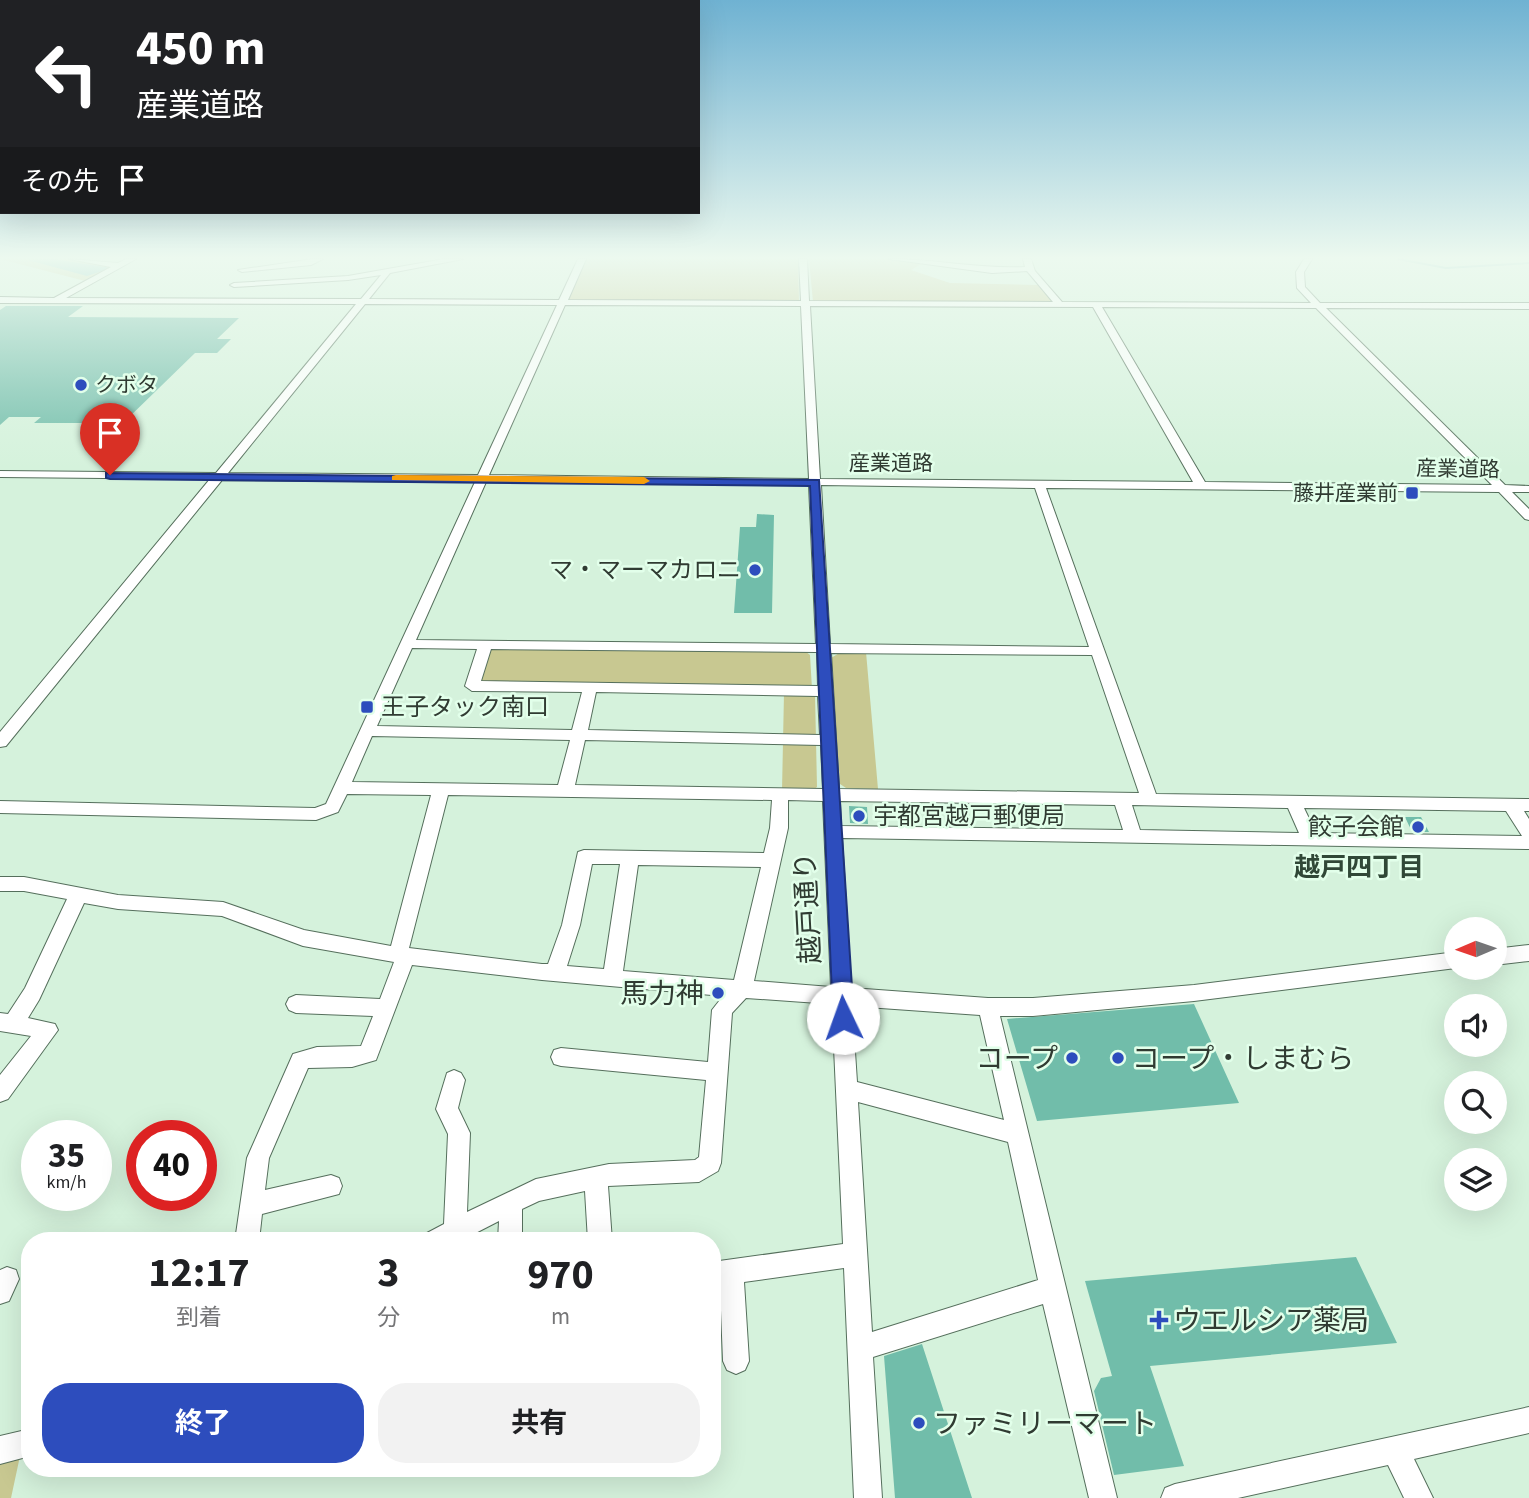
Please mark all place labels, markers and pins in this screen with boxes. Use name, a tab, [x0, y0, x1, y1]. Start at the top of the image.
place label: クボタ	[95, 370, 158, 400]
marker: クボタ	[73, 377, 89, 393]
pin	[80, 403, 140, 475]
place label: 藤井産業前	[1293, 478, 1398, 508]
marker: 藤井産業前	[1404, 485, 1420, 501]
place label: マ・マーマカロニ	[549, 553, 741, 588]
marker: マ・マーマカロニ	[747, 562, 763, 578]
place label: 王子タック南口	[381, 690, 549, 725]
marker: 王子タック南口	[359, 699, 375, 715]
place label: 宇都宮越戸郵便局	[873, 799, 1065, 834]
marker: 宇都宮越戸郵便局	[851, 808, 867, 824]
place label: 餃子会館	[1308, 810, 1404, 845]
marker: 餃子会館	[1410, 819, 1426, 835]
place label: 馬力神	[620, 974, 704, 1014]
marker: 馬力神	[710, 985, 726, 1001]
place label: コープ	[976, 1039, 1058, 1079]
place label: コープ・しまむら	[1132, 1039, 1354, 1079]
marker: コープ	[1064, 1050, 1080, 1066]
marker: コープ・しまむら	[1110, 1050, 1126, 1066]
place label: ウエルシア薬局	[1173, 1301, 1369, 1341]
marker: ウエルシア薬局	[1151, 1312, 1167, 1328]
place label: ファミリーマート	[933, 1404, 1157, 1444]
marker: ファミリーマート	[911, 1415, 927, 1431]

